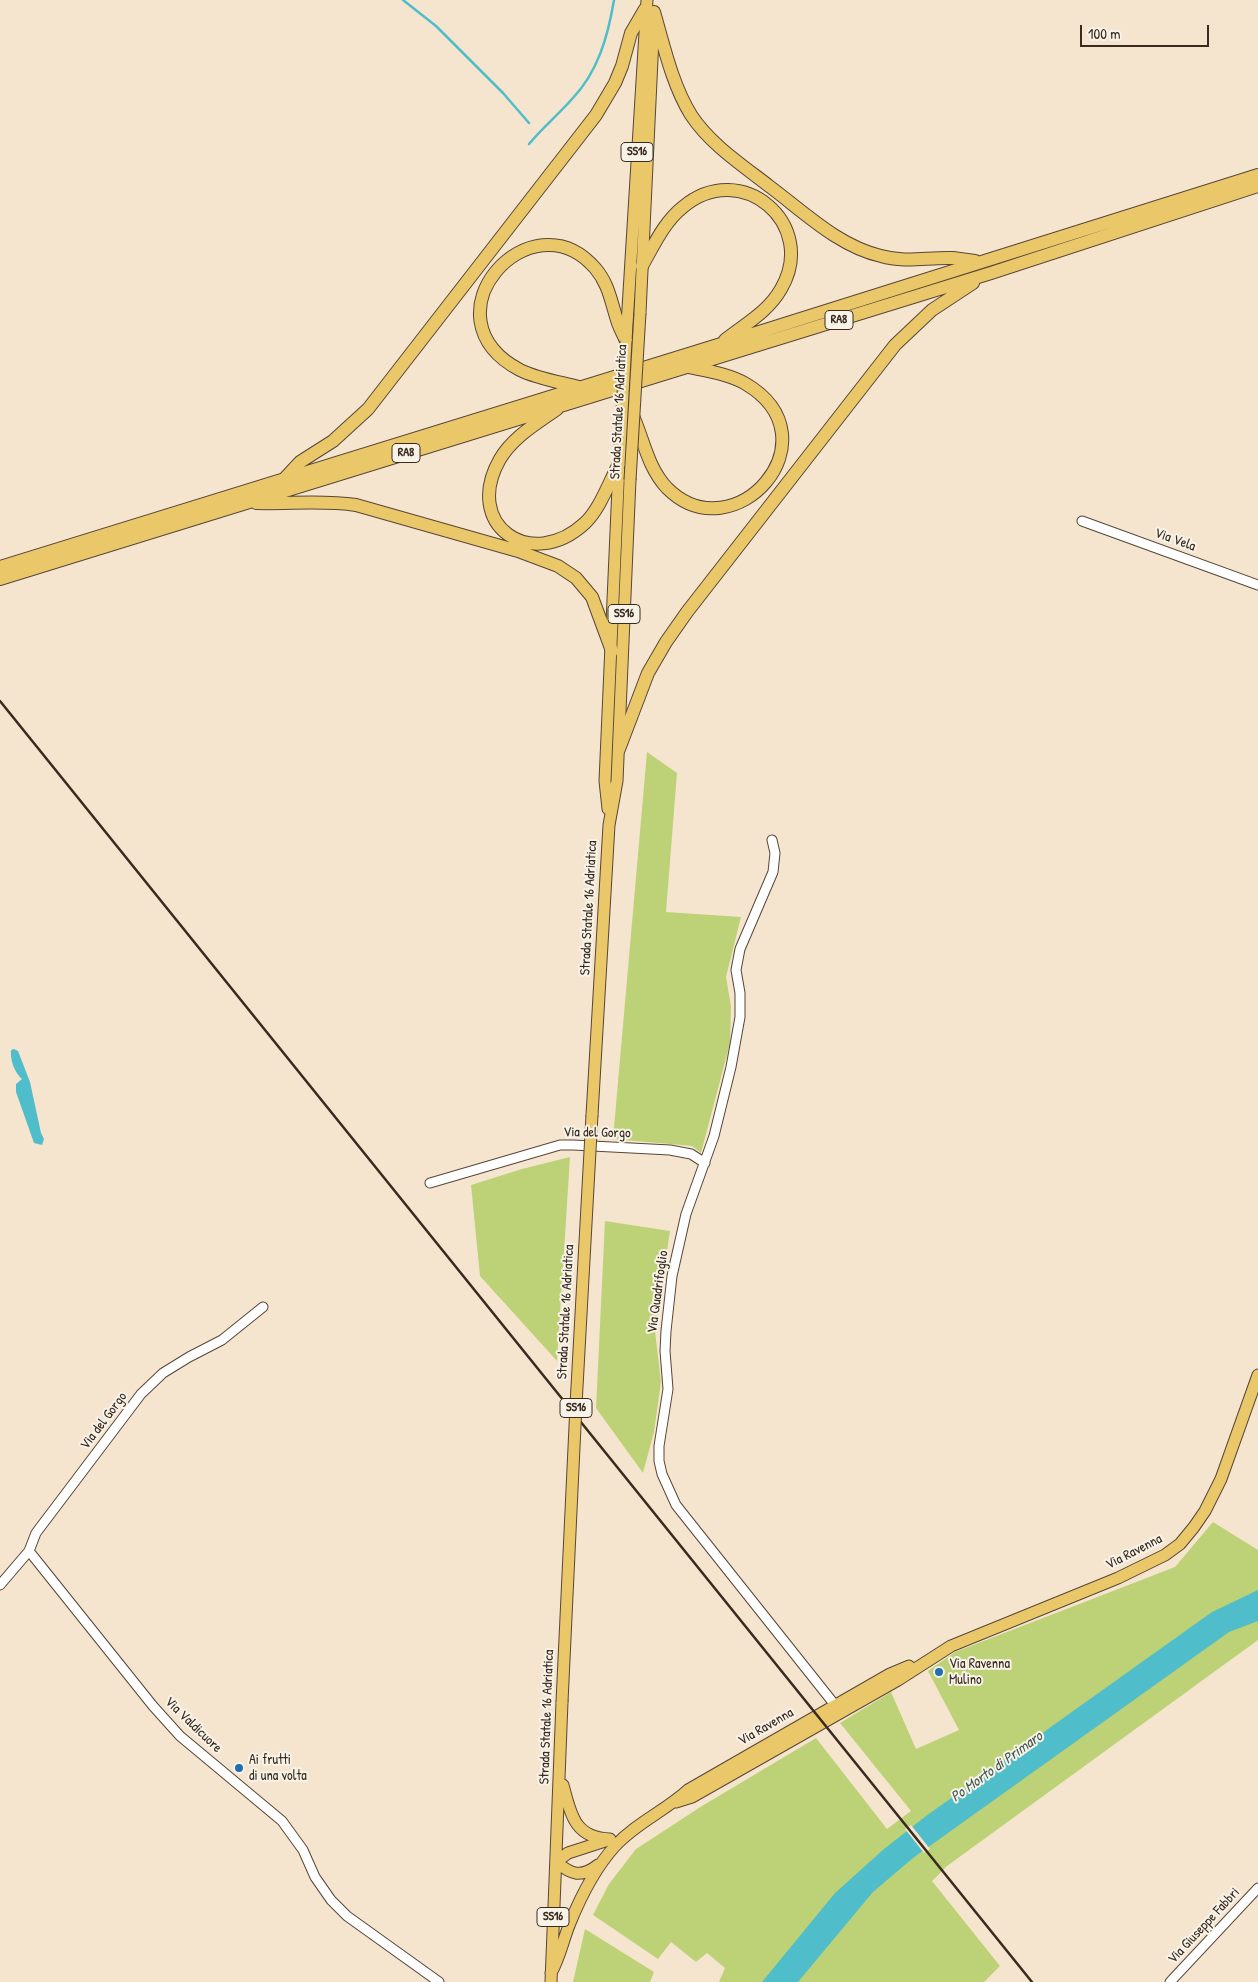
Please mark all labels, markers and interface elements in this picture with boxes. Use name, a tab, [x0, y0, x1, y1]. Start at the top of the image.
scale bar	[1083, 15, 1212, 47]
text: 100 m	[1088, 23, 1121, 44]
road number: SS16	[621, 142, 653, 162]
road number: RA8	[825, 310, 853, 330]
street label: Strada Statale 16 Adriatica	[607, 344, 631, 480]
road number: RA8	[392, 443, 420, 462]
street label: Via Vela	[1152, 525, 1198, 555]
road number: SS16	[608, 604, 640, 624]
street label: Strada Statale 16 Adriatica	[577, 840, 601, 976]
street label: Via del Gorgo	[563, 1124, 631, 1142]
street label: Strada Statale 16 Adriatica	[554, 1244, 578, 1380]
street label: Via Quadrifoglio	[644, 1250, 672, 1334]
street label: Via del Gorgo	[77, 1389, 131, 1453]
road number: SS16	[560, 1399, 592, 1418]
street label: Via Ravenna	[1103, 1531, 1165, 1573]
street label: Strada Statale 16 Adriatica	[536, 1649, 558, 1785]
place label: Via Ravenna Mulino	[949, 1656, 1010, 1688]
marker: Via Ravenna Mulino	[933, 1666, 945, 1678]
street label: Via Valdicuore	[161, 1694, 225, 1756]
street label: Via Ravenna	[735, 1705, 797, 1749]
water label: Po Morto di Primaro	[948, 1728, 1046, 1806]
place label: Ai frutti di una volta	[249, 1752, 307, 1784]
marker: Ai frutti di una volta	[233, 1762, 245, 1774]
street label: Via Giuseppe Fabbri	[1165, 1885, 1243, 1967]
road number: SS16	[537, 1908, 569, 1926]

